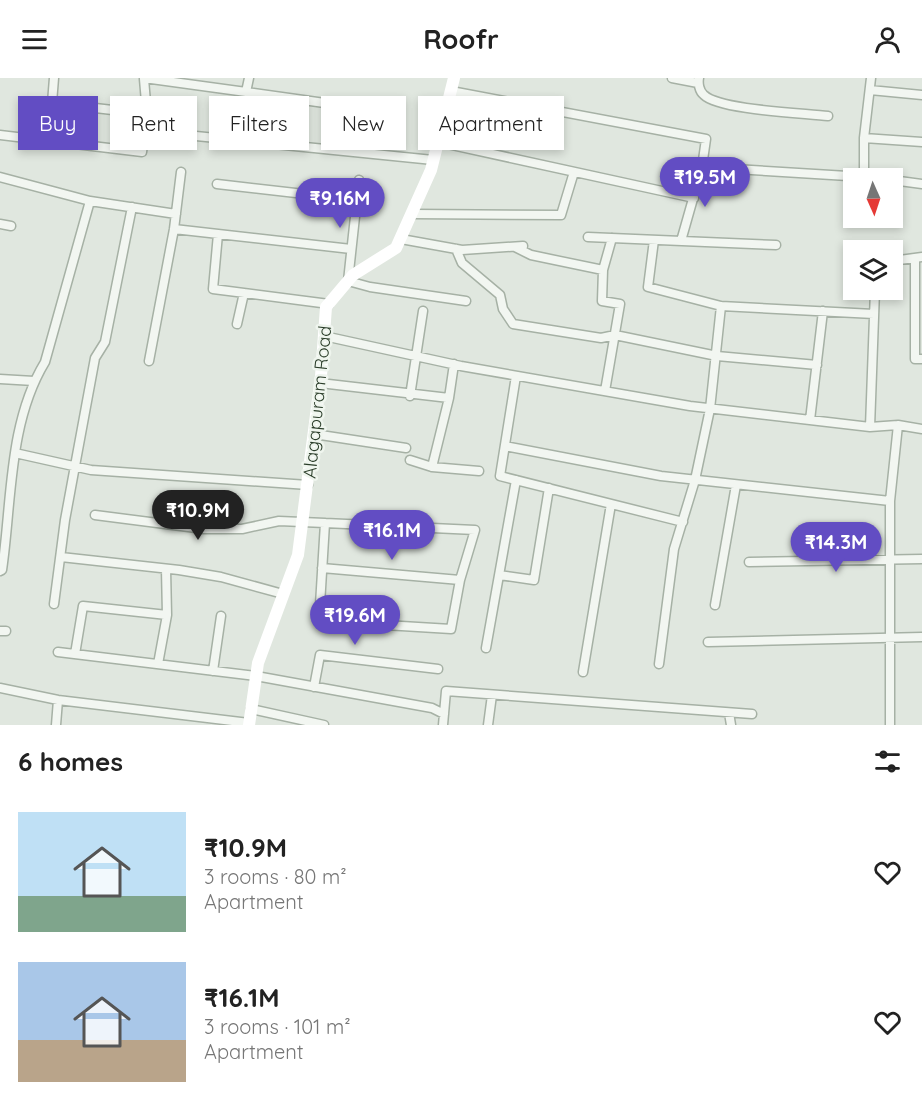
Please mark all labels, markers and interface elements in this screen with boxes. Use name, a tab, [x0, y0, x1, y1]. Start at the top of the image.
text: Roofr	[423, 22, 499, 56]
icon: menu	[18, 23, 51, 56]
icon: person	[871, 23, 904, 56]
chip: Buy	[18, 96, 98, 150]
chip: Rent	[110, 96, 197, 150]
chip: Filters	[209, 96, 309, 150]
chip: New	[321, 96, 406, 150]
chip: Apartment	[418, 96, 564, 150]
pin: ₹19.5M	[656, 157, 754, 208]
text: ₹19.5M	[674, 164, 736, 189]
north arrow	[843, 168, 903, 228]
map controls	[843, 168, 903, 300]
pin: ₹9.16M	[291, 178, 389, 229]
text: ₹9.16M	[310, 185, 370, 210]
button: layers	[843, 240, 903, 300]
street label: Alagapuram Road	[298, 324, 336, 480]
pin: ₹10.9M	[149, 490, 247, 541]
text: ₹10.9M	[166, 497, 230, 522]
pin: ₹16.1M	[343, 510, 441, 561]
text: ₹16.1M	[363, 517, 421, 542]
pin: ₹14.3M	[787, 522, 885, 573]
text: ₹14.3M	[805, 529, 867, 554]
pin: ₹19.6M	[306, 595, 404, 646]
text: ₹19.6M	[324, 602, 386, 627]
text: 6 homes	[18, 745, 123, 778]
icon: filters	[871, 745, 904, 778]
text: ₹10.9M	[204, 831, 287, 864]
icon: home	[66, 836, 138, 908]
icon: heart	[871, 856, 904, 889]
text: 3 rooms · 80 m²	[204, 864, 347, 889]
text: Apartment	[204, 889, 304, 914]
text: ₹16.1M	[204, 981, 279, 1014]
icon: home	[66, 986, 138, 1058]
icon: heart	[871, 1006, 904, 1039]
text: 3 rooms · 101 m²	[204, 1014, 351, 1039]
text: Apartment	[204, 1039, 304, 1064]

